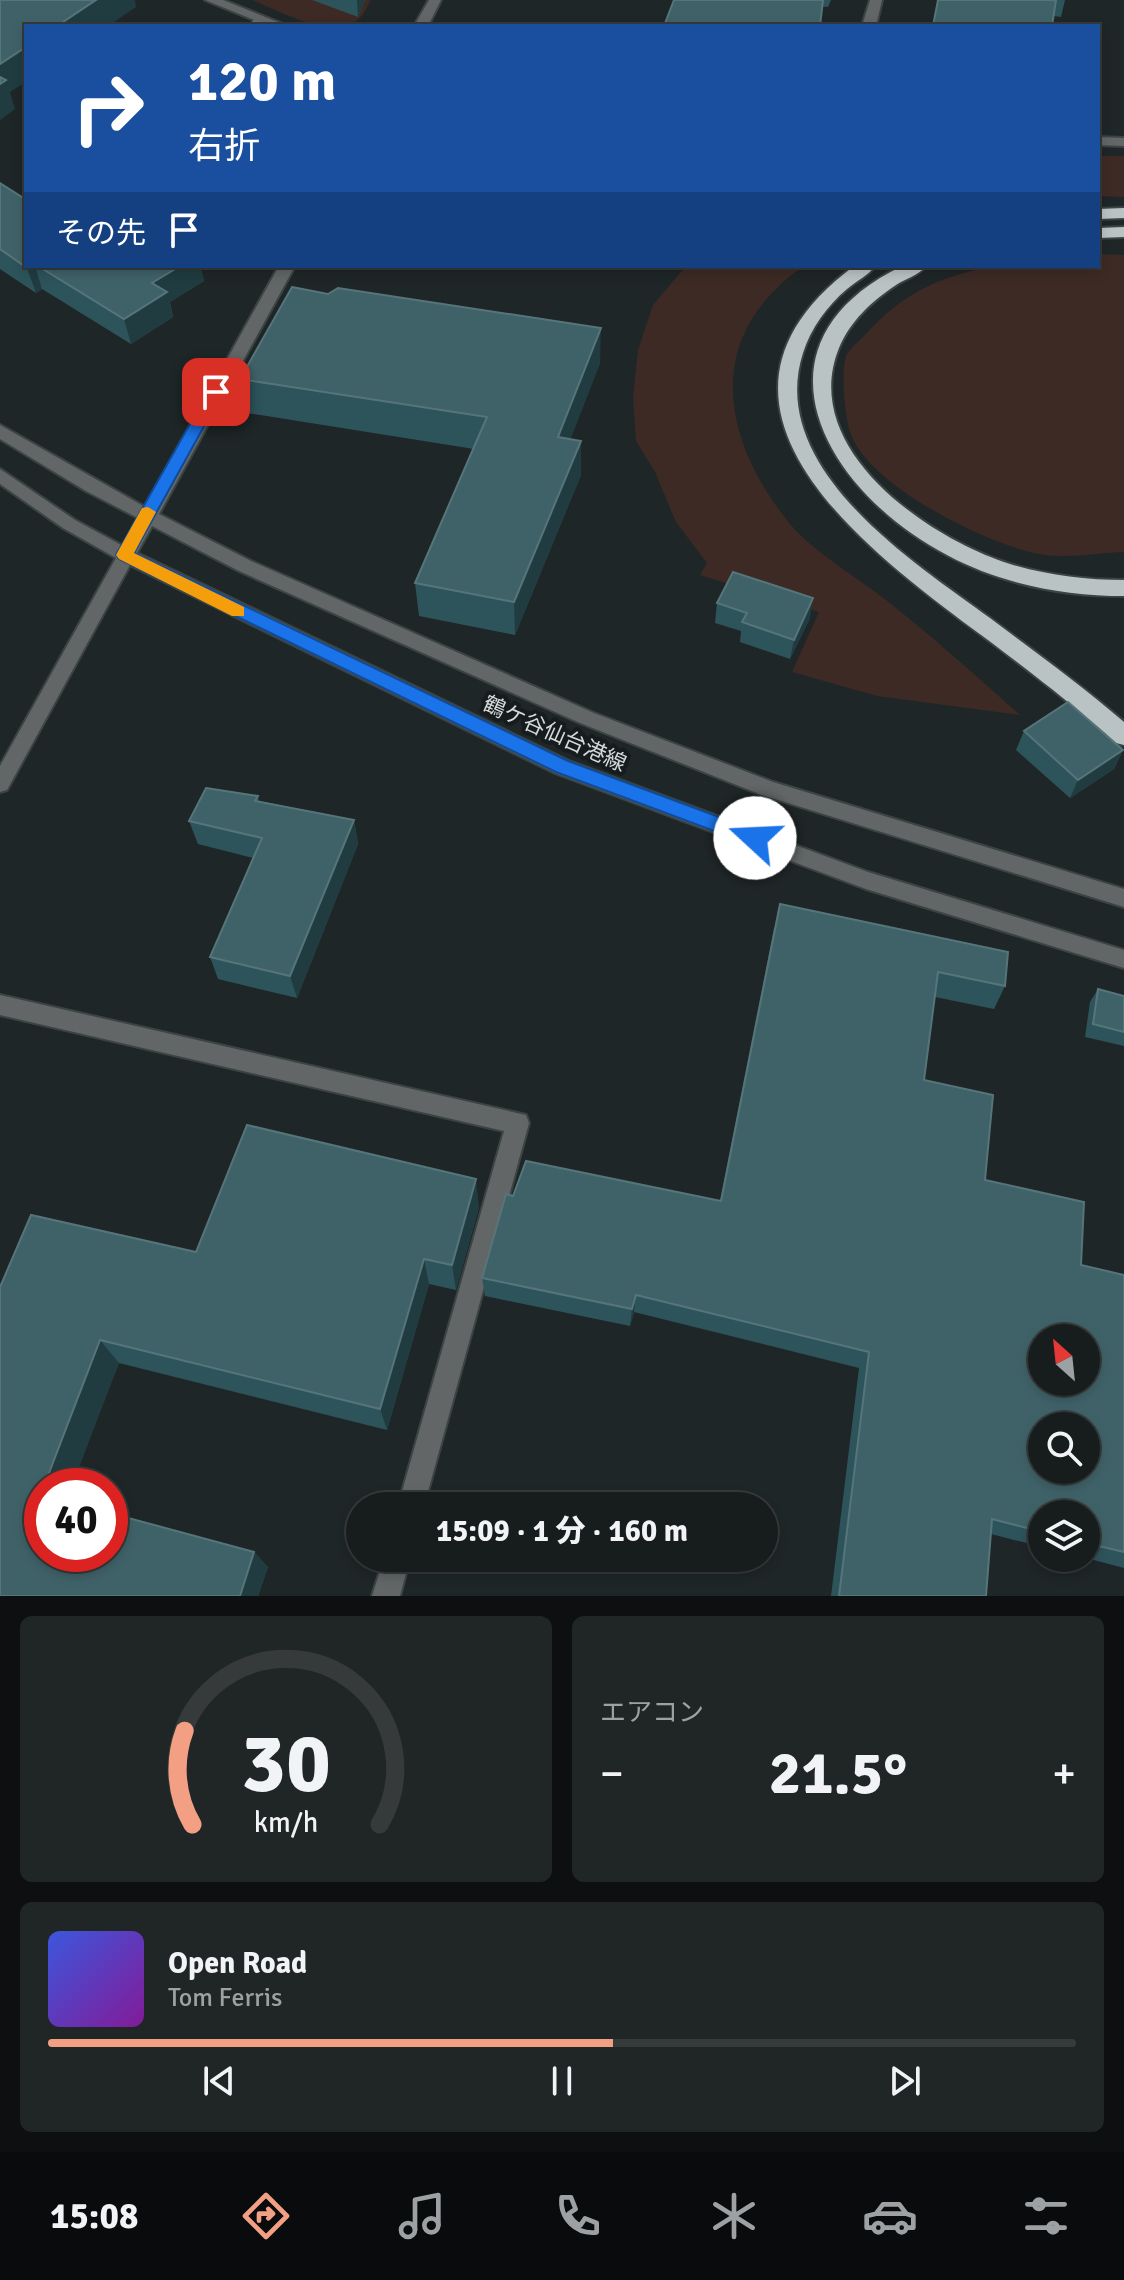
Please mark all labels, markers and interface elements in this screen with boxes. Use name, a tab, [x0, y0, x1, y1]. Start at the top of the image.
text: 120 m	[188, 47, 336, 116]
icon: right	[56, 56, 160, 160]
text: 右折	[188, 124, 260, 169]
icon: arrive	[162, 208, 206, 252]
text: その先	[56, 215, 146, 252]
pin	[182, 358, 250, 426]
icon: arrive	[194, 370, 238, 414]
street label: 鶴ケ谷仙台港線	[479, 690, 631, 777]
position arrow	[713, 796, 797, 880]
north arrow	[1028, 1324, 1100, 1396]
map controls	[1028, 1324, 1100, 1572]
button: search	[1028, 1412, 1100, 1484]
speed limit sign: 40	[24, 1468, 128, 1572]
button: layers	[1028, 1500, 1100, 1572]
text: 15:09 · 1 分 · 160 m	[436, 1513, 688, 1550]
text: エアコン	[600, 1697, 704, 1729]
text: 30	[241, 1713, 331, 1815]
text: 21.5°	[769, 1737, 907, 1811]
text: −	[600, 1747, 624, 1801]
text: +	[1052, 1747, 1076, 1801]
text: km/h	[254, 1805, 318, 1840]
text: Open Road	[168, 1945, 307, 1982]
text: Tom Ferris	[168, 1982, 282, 2014]
icon: previous	[197, 2059, 241, 2103]
icon: pause	[540, 2059, 584, 2103]
icon: next	[883, 2059, 927, 2103]
icon: directions	[238, 2188, 294, 2244]
icon: music	[394, 2188, 450, 2244]
icon: phone	[550, 2188, 606, 2244]
icon: climate	[706, 2188, 762, 2244]
icon: car	[862, 2188, 918, 2244]
icon: filters	[1018, 2188, 1074, 2244]
text: 15:08	[50, 2194, 138, 2239]

